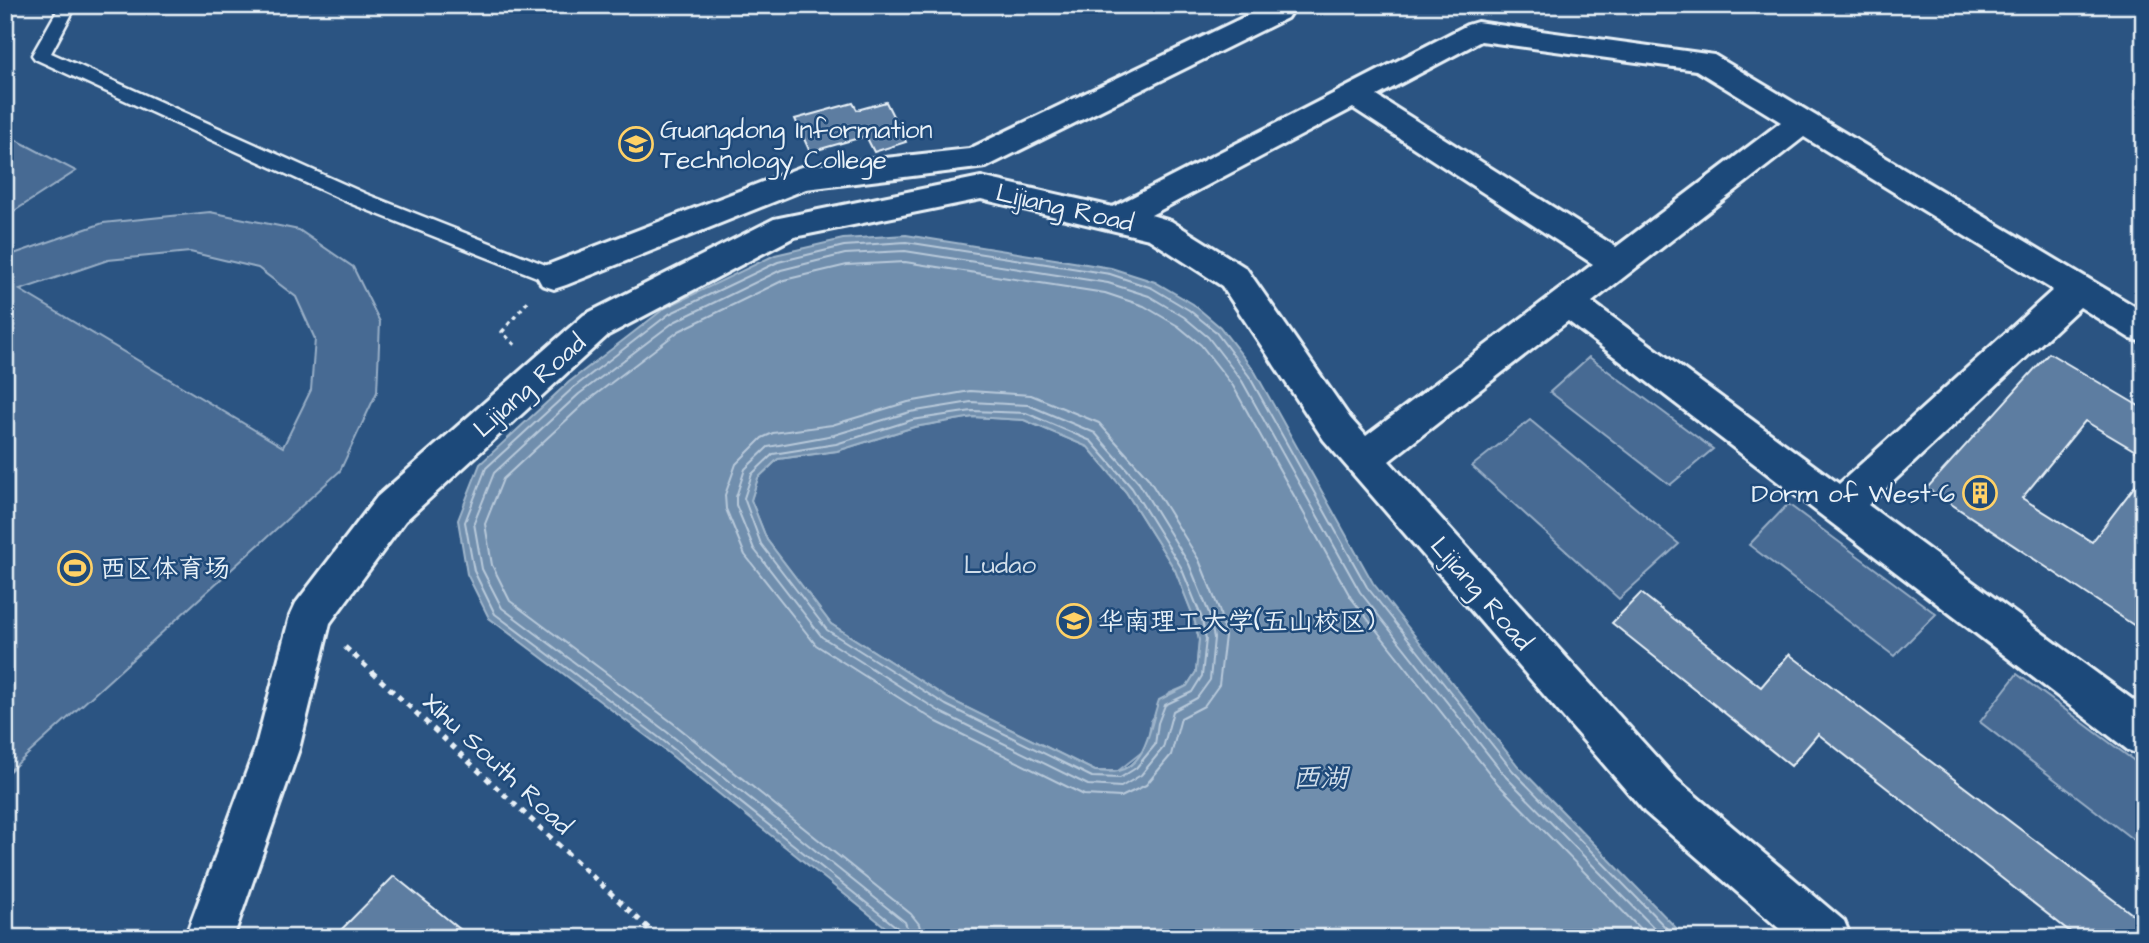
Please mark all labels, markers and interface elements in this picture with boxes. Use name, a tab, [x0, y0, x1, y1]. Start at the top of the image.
place label: Guangdong Information Technology College	[660, 112, 933, 180]
school or university icon: Guangdong Information Technology College	[617, 125, 655, 163]
street label: Lijiang Road	[992, 175, 1137, 243]
street label: Lijiang Road	[466, 325, 595, 448]
building icon: Dorm of West-6	[1961, 474, 1999, 512]
place label: Dorm of West-6	[1752, 476, 1955, 512]
street label: Lijiang Road	[1420, 529, 1541, 660]
park label: Ludao	[964, 547, 1037, 583]
sports icon: 西区体育场	[56, 549, 94, 587]
place label: 西区体育场	[100, 551, 230, 587]
school or university icon: 华南理工大学(五山校区)	[1055, 602, 1093, 640]
place label: 华南理工大学(五山校区)	[1098, 604, 1375, 640]
street label: Xihu South Road	[414, 684, 581, 843]
water label: 西湖	[1292, 759, 1351, 798]

